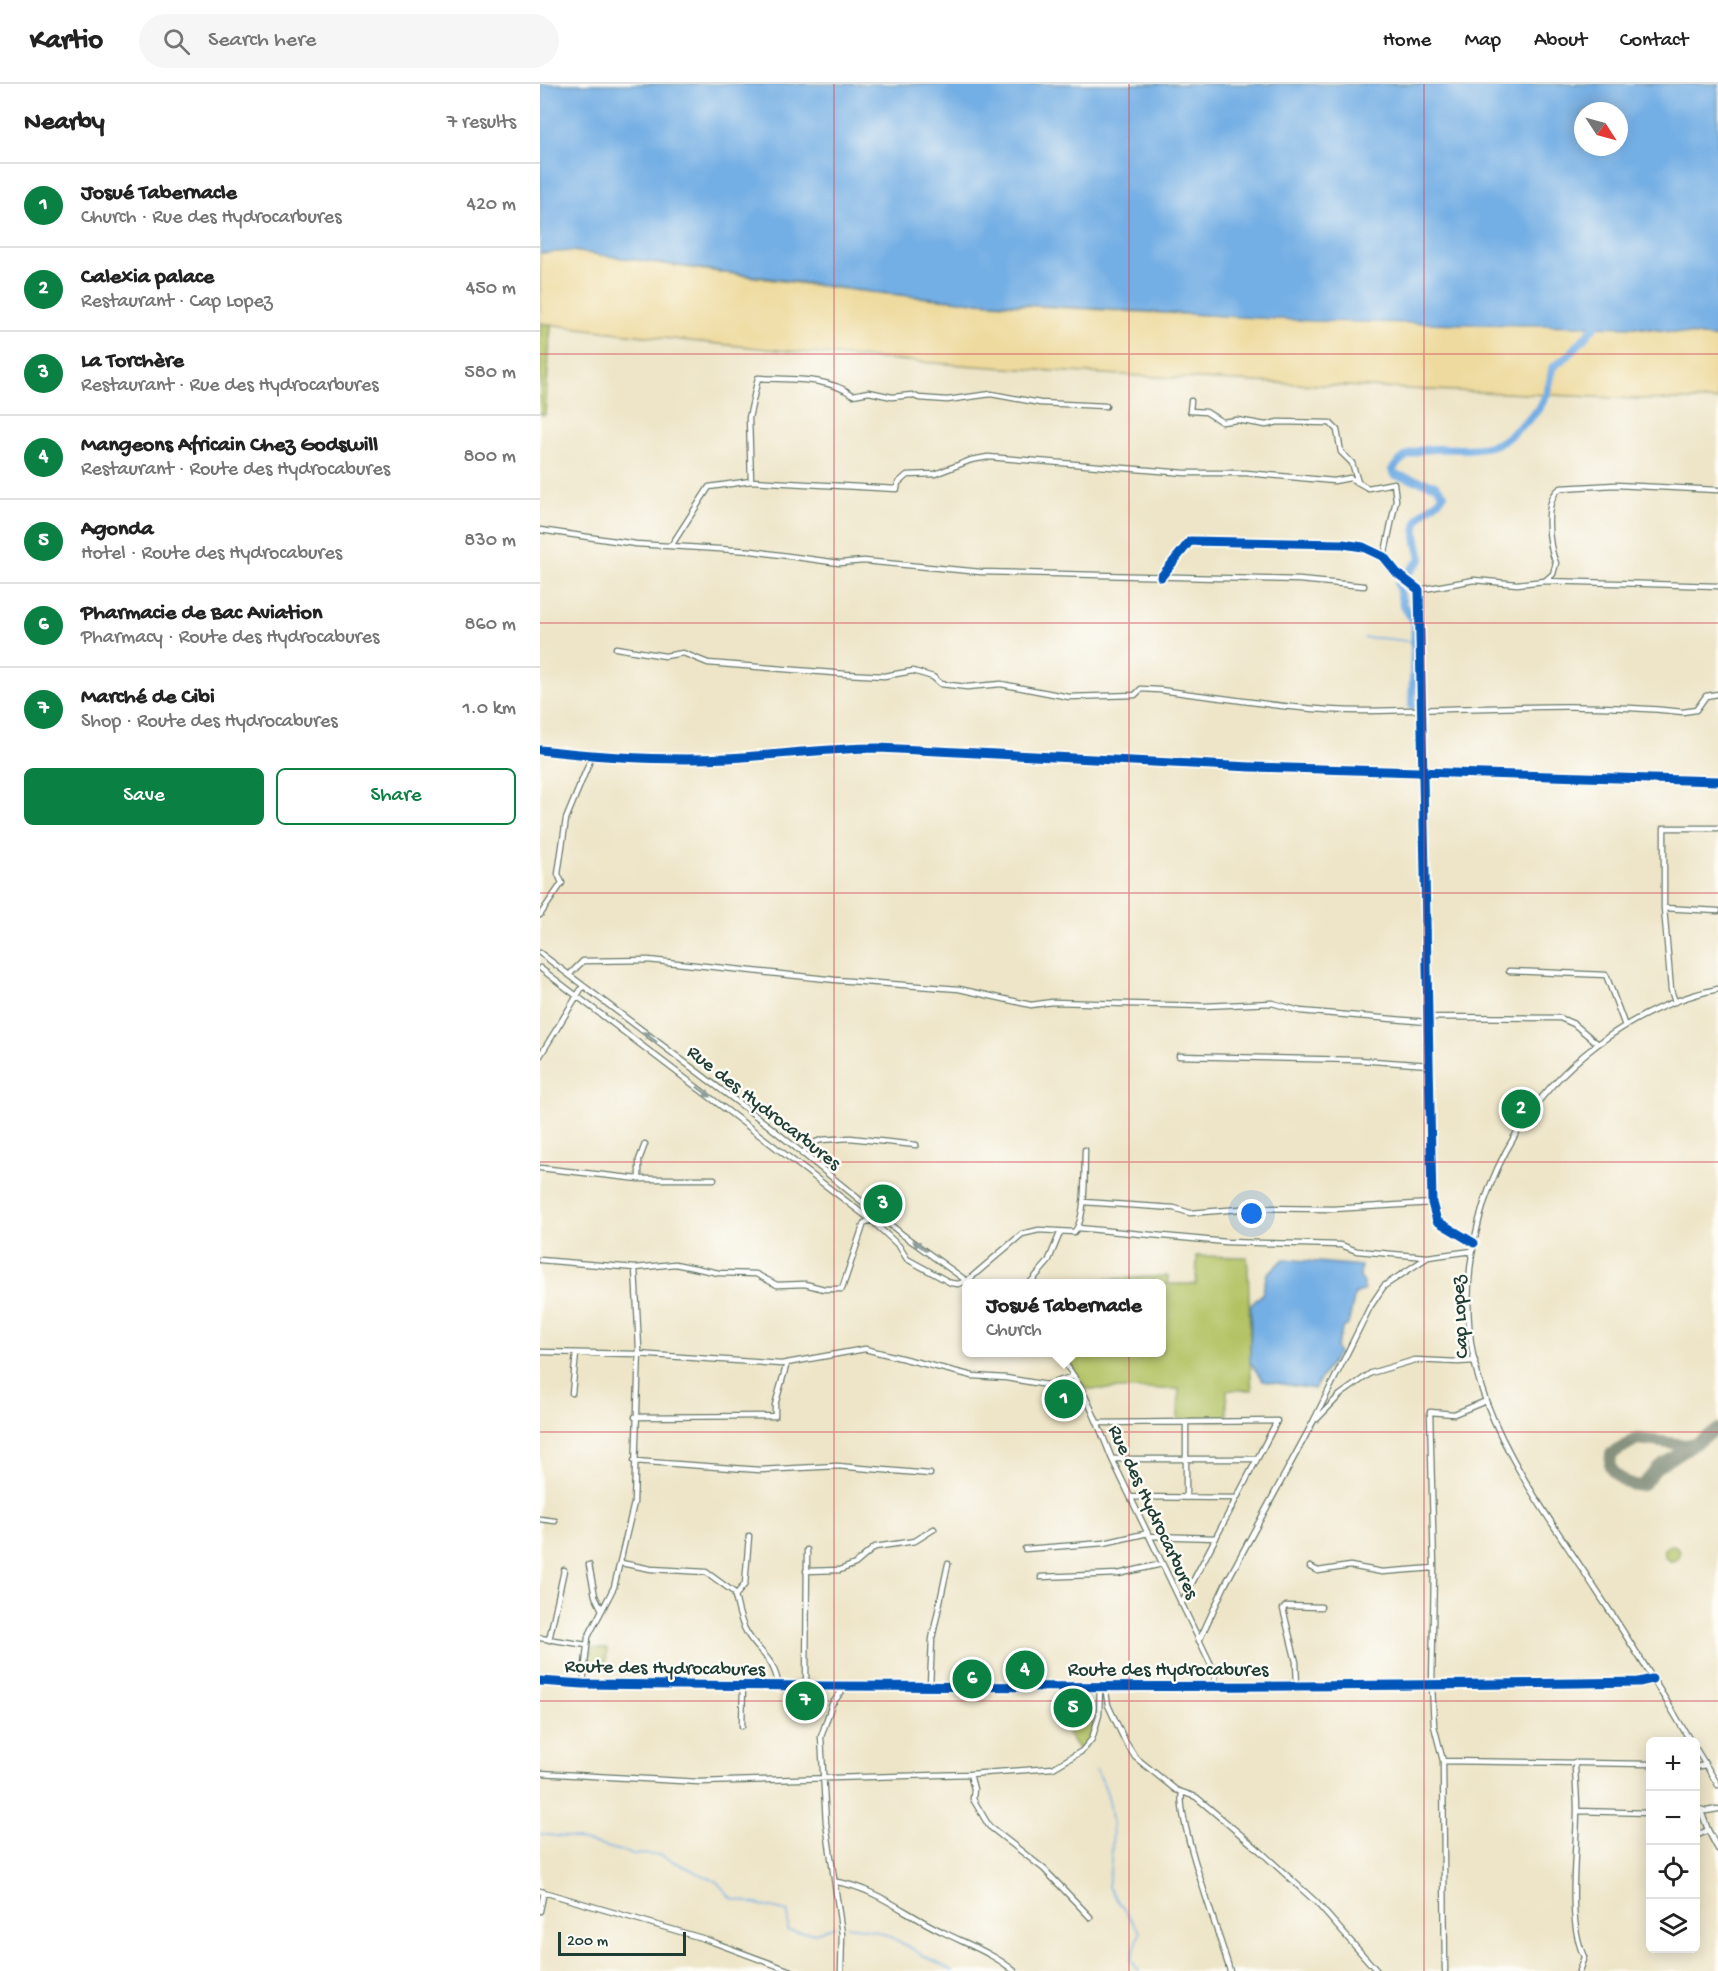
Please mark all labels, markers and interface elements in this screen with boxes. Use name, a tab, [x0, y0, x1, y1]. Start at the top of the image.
search box	[139, 14, 559, 68]
text: Kartio	[30, 25, 103, 58]
icon: search	[160, 25, 193, 58]
text: Search here	[208, 28, 316, 54]
text: Home	[1383, 29, 1431, 54]
text: Map	[1464, 29, 1501, 54]
text: About	[1534, 29, 1587, 54]
text: Contact	[1620, 29, 1688, 54]
north arrow	[1574, 102, 1628, 156]
text: Nearby	[24, 108, 105, 139]
text: 7 results	[447, 112, 516, 135]
text: Josué Tabernacle	[81, 181, 237, 207]
text: 1	[39, 194, 48, 217]
text: 420 m	[466, 194, 516, 217]
text: Church · Rue des Hydrocarbures	[81, 207, 342, 230]
text: Calexia palace	[81, 265, 214, 291]
text: 2	[39, 278, 48, 301]
text: 450 m	[466, 278, 516, 301]
text: Restaurant · Cap Lopez	[81, 291, 273, 314]
text: La Torchère	[81, 349, 184, 375]
text: 3	[38, 362, 49, 385]
text: 580 m	[464, 362, 516, 385]
text: Restaurant · Rue des Hydrocarbures	[81, 375, 379, 398]
text: Mangeons Africain Chez Godswill	[81, 433, 378, 459]
text: 4	[39, 446, 48, 469]
text: 800 m	[463, 446, 516, 469]
text: Restaurant · Route des Hydrocabures	[81, 459, 390, 482]
text: Agonda	[81, 517, 153, 543]
text: 5	[38, 530, 49, 553]
text: 830 m	[464, 530, 516, 553]
text: Hotel · Route des Hydrocabures	[81, 543, 342, 566]
text: Pharmacie de Bac Aviation	[81, 601, 322, 627]
text: 6	[38, 614, 49, 637]
text: 860 m	[465, 614, 516, 637]
text: Pharmacy · Route des Hydrocabures	[81, 627, 379, 650]
text: Marché de Cibi	[81, 685, 215, 711]
text: 7	[38, 698, 49, 721]
text: 1.0 km	[462, 698, 516, 721]
text: Shop · Route des Hydrocabures	[81, 711, 338, 734]
button: Save	[24, 768, 264, 825]
button: Share	[276, 768, 516, 825]
one-way arrow	[642, 1032, 657, 1044]
street label: Rue des Hydrocarbures	[681, 1041, 845, 1176]
one-way arrow	[695, 1086, 711, 1098]
pin: 2	[1502, 1086, 1540, 1132]
pin: 3	[864, 1182, 902, 1226]
your location	[1237, 1199, 1266, 1228]
one-way arrow	[912, 1240, 928, 1252]
street label: Cap Lopez	[1448, 1273, 1475, 1359]
popup	[962, 1279, 1166, 1357]
text: Josué Tabernacle	[986, 1294, 1142, 1320]
text: Church	[986, 1320, 1042, 1343]
pin: 1	[1044, 1376, 1084, 1422]
street label: Rue des Hydrocarbures	[1101, 1422, 1202, 1604]
pin: 4	[1006, 1648, 1044, 1692]
street label: Route des Hydrocabures	[564, 1656, 766, 1683]
pin: 6	[952, 1656, 992, 1702]
street label: Route des Hydrocabures	[1068, 1660, 1269, 1683]
pin: 7	[786, 1678, 824, 1724]
pin: 5	[1054, 1686, 1092, 1730]
map controls	[1646, 1737, 1700, 1953]
button: +	[1646, 1737, 1700, 1791]
button: −	[1646, 1791, 1700, 1845]
button: locate	[1646, 1845, 1700, 1899]
button: layers	[1646, 1899, 1700, 1953]
scale bar	[558, 1929, 686, 1956]
text: 200 m	[567, 1933, 608, 1952]

